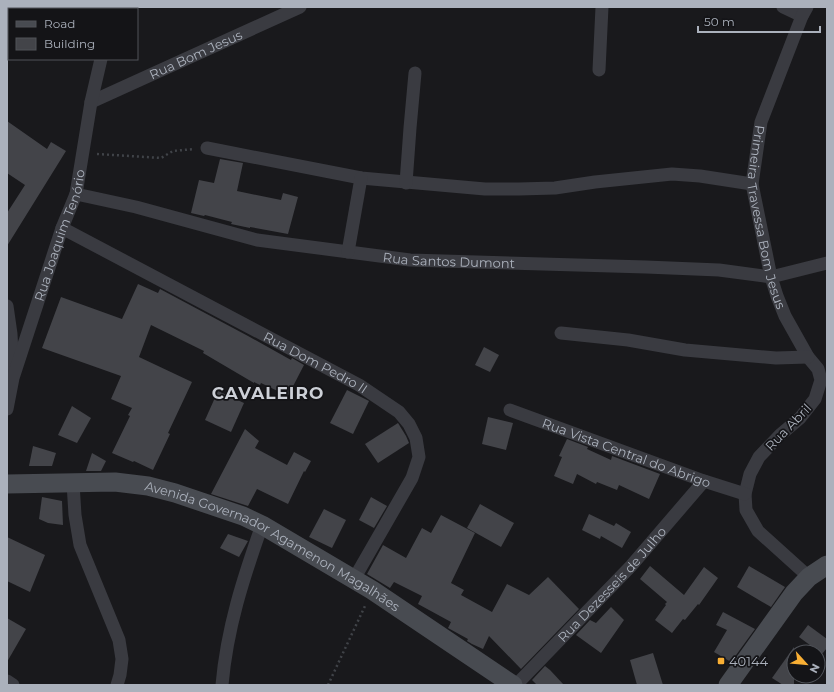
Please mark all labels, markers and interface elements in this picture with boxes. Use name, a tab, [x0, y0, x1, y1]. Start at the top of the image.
legend	[8, 8, 138, 60]
scale bar	[698, 8, 820, 34]
text: 50 m	[704, 14, 735, 29]
text: Road	[44, 16, 75, 31]
street label: Rua Bom Jesus	[147, 26, 245, 82]
text: Building	[44, 36, 95, 51]
street label: Primeira Travessa Bom Jesus	[744, 124, 789, 311]
street label: Rua Joaquim Tenório	[31, 168, 88, 303]
street label: Rua Santos Dumont	[382, 249, 515, 271]
street label: Rua Dom Pedro II	[261, 328, 371, 397]
district label: CAVALEIRO	[212, 383, 324, 403]
street label: Rua Abril	[762, 400, 814, 454]
street label: Rua Vista Central do Abrigo	[540, 414, 713, 491]
street label: Avenida Governador Agamenon Magalhães	[143, 478, 403, 614]
street label: Rua Dezesseis de Julho	[554, 523, 669, 645]
north arrow	[786, 644, 826, 684]
place label: 40144	[729, 653, 768, 669]
marker: 40144	[716, 656, 726, 666]
text: N	[807, 661, 823, 676]

